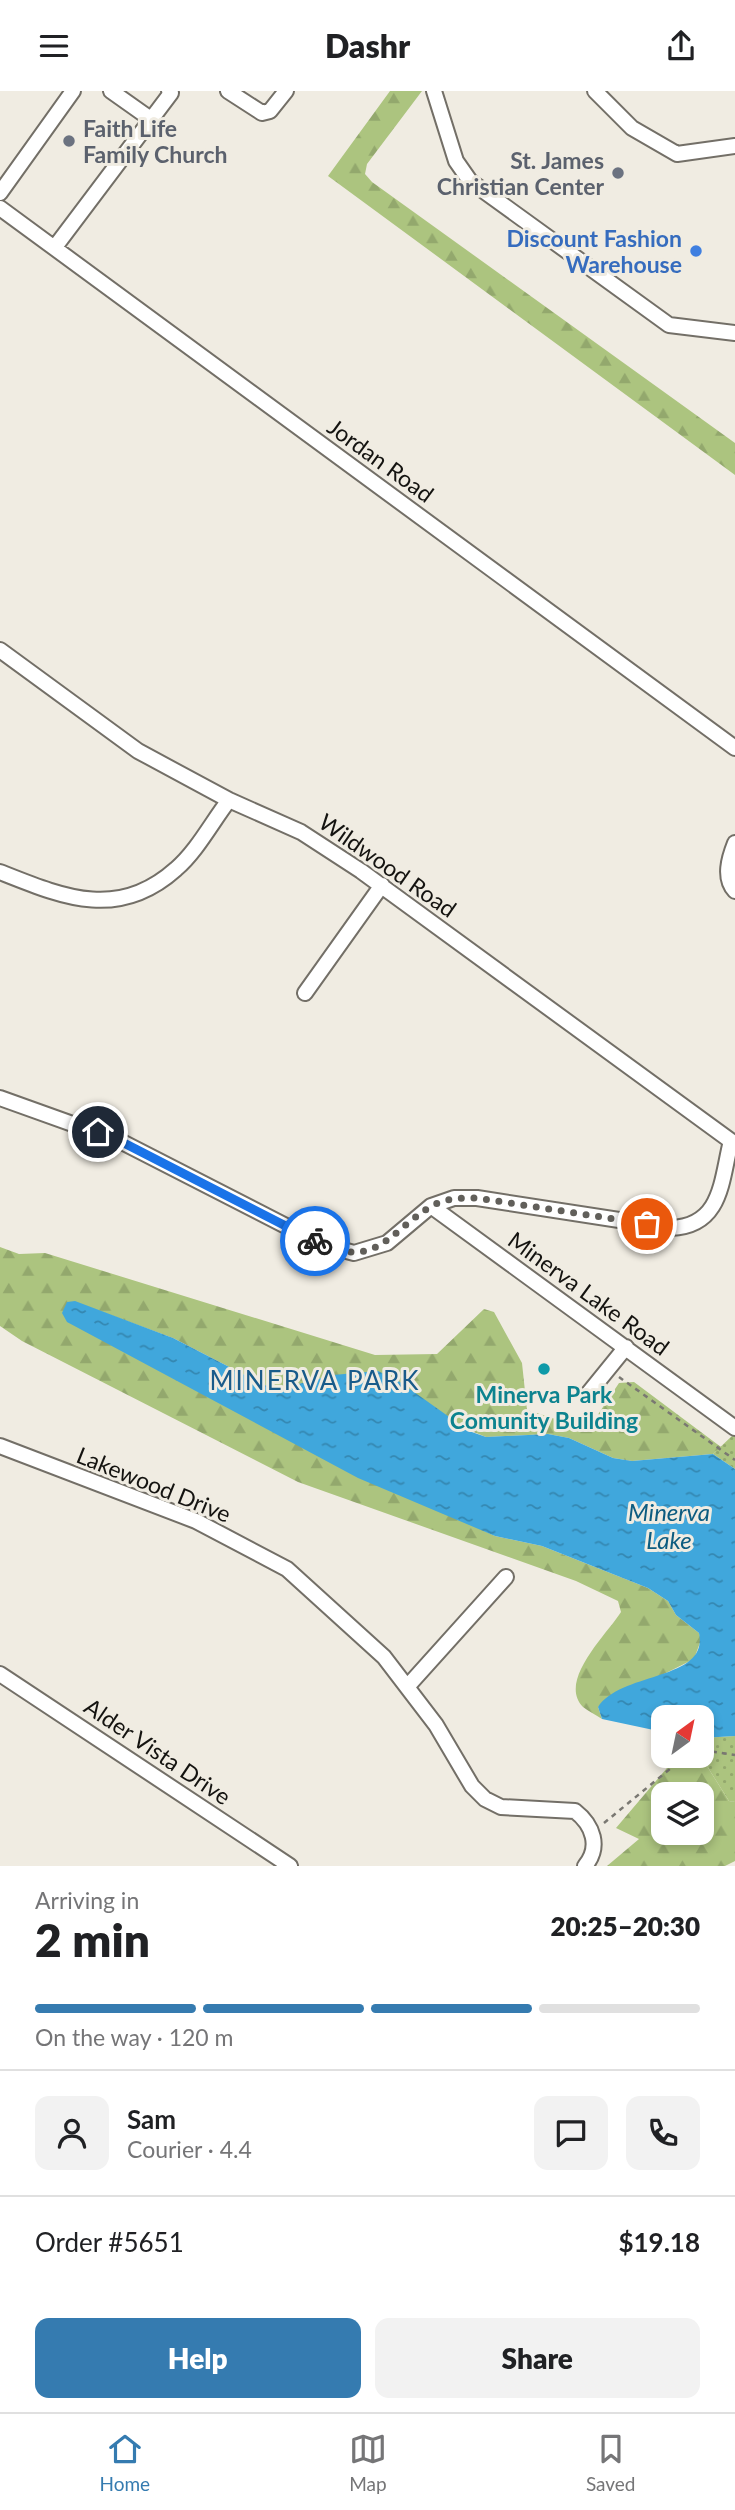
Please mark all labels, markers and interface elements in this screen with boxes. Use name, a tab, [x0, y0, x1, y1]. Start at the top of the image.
text: Dashr	[325, 26, 410, 65]
icon: menu	[35, 27, 73, 65]
icon: share	[662, 27, 700, 65]
place label: Faith Life Family Church	[83, 114, 228, 168]
marker: Faith Life Family Church	[61, 133, 77, 149]
place label: St. James Christian Center	[437, 146, 604, 200]
marker: St. James Christian Center	[610, 165, 626, 181]
place label: Discount Fashion Warehouse	[506, 224, 682, 278]
marker: Discount Fashion Warehouse	[688, 243, 704, 259]
street label: Jordan Road	[322, 412, 440, 508]
street label: Wildwood Road	[314, 807, 462, 923]
pin	[68, 1102, 128, 1162]
icon: home	[79, 1113, 117, 1151]
pin	[617, 1194, 677, 1254]
icon: bag	[628, 1205, 666, 1243]
courier	[280, 1206, 350, 1276]
icon: bike	[296, 1222, 334, 1260]
street label: Minerva Lake Road	[503, 1225, 675, 1361]
marker: Minerva Park Comunity Building	[536, 1361, 552, 1377]
district label: MINERVA PARK	[209, 1364, 421, 1396]
place label: Minerva Park Comunity Building	[450, 1380, 638, 1434]
street label: Lakewood Drive	[73, 1440, 235, 1528]
water label: Minerva Lake	[628, 1497, 710, 1554]
street label: Alder Vista Drive	[80, 1692, 236, 1810]
north arrow	[651, 1705, 714, 1767]
map controls	[651, 1705, 714, 1845]
button: layers	[651, 1782, 714, 1845]
text: Arriving in	[35, 1886, 139, 1914]
text: 20:25–20:30	[550, 1910, 700, 1942]
text: 2 min	[35, 1912, 150, 1967]
text: On the way · 120 m	[35, 2023, 234, 2051]
button: person	[35, 2096, 109, 2170]
button: chat	[534, 2096, 608, 2170]
button: phone	[626, 2096, 700, 2170]
text: Sam	[127, 2103, 176, 2135]
text: Courier · 4.4	[127, 2135, 252, 2163]
text: Order #5651	[35, 2226, 184, 2258]
text: $19.18	[618, 2226, 700, 2258]
button: Help	[35, 2318, 361, 2398]
button: Share	[375, 2318, 700, 2398]
tab: Home	[99, 2430, 150, 2495]
tab: Map	[349, 2430, 387, 2495]
tab: Saved	[586, 2430, 636, 2495]

